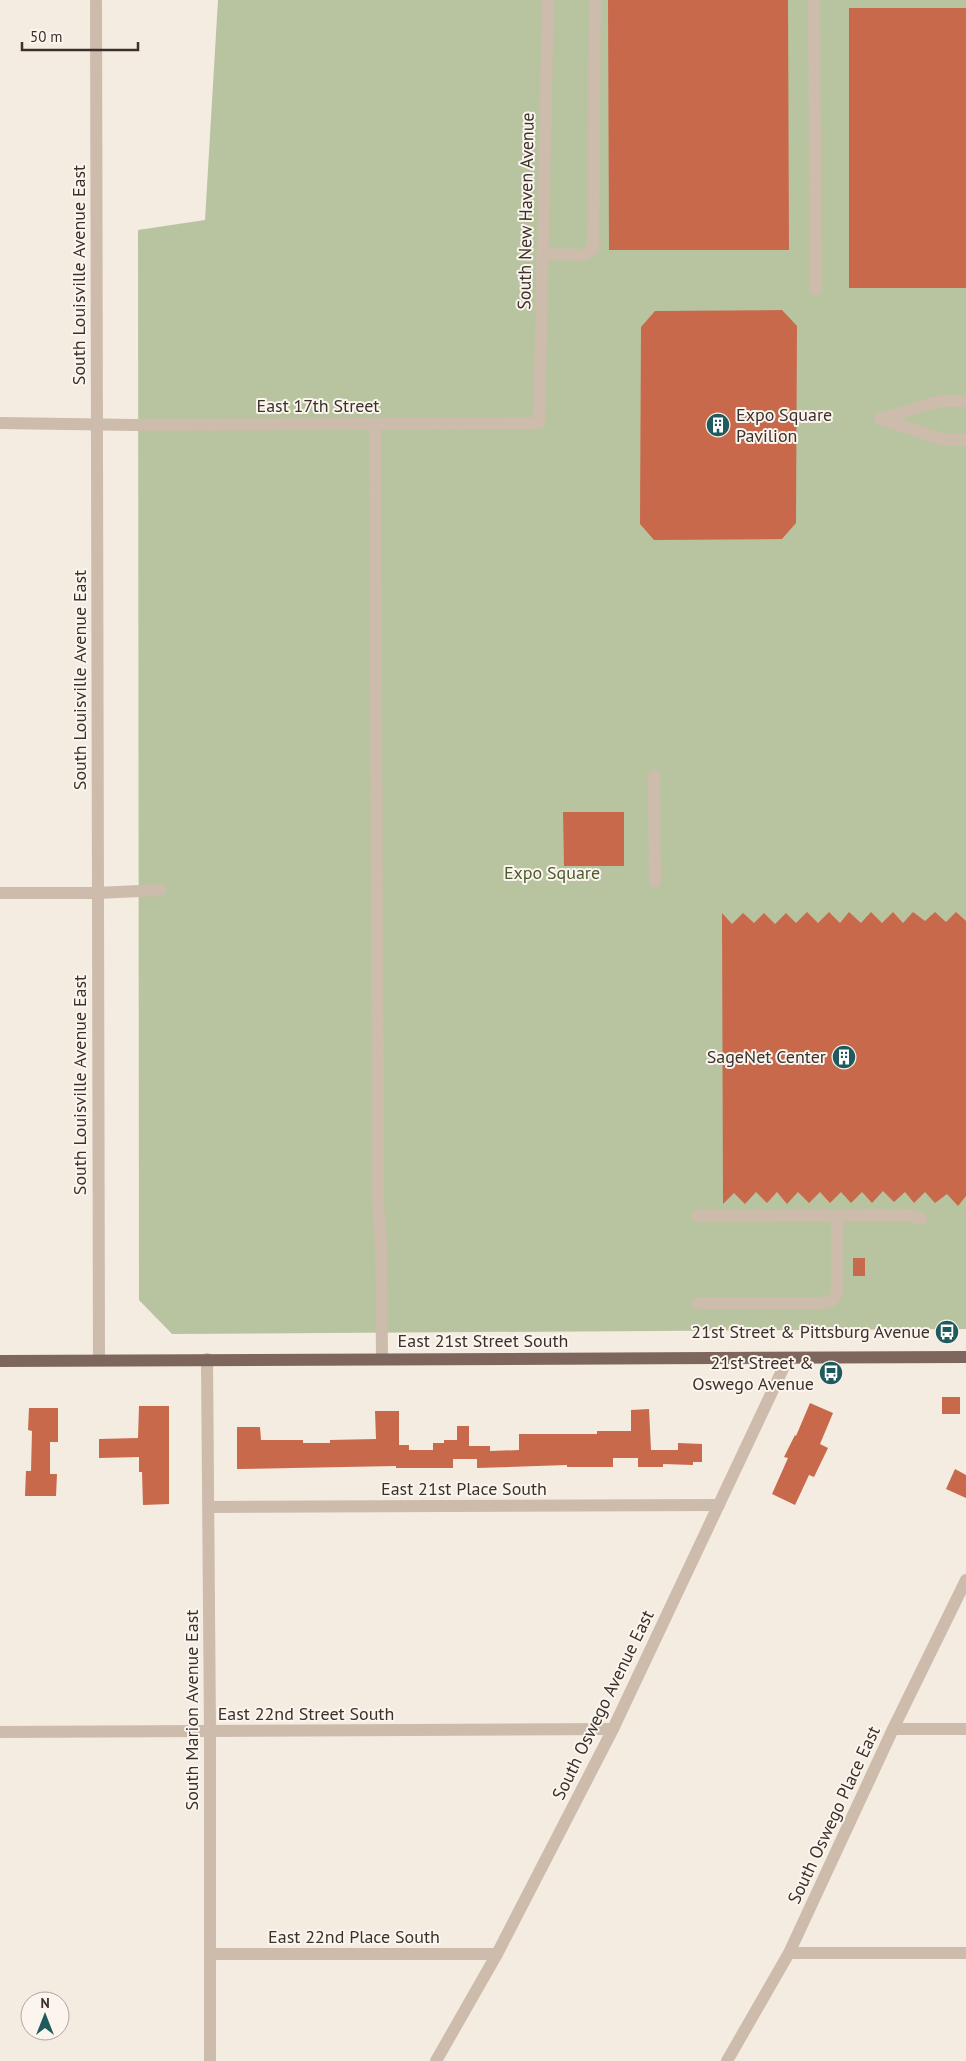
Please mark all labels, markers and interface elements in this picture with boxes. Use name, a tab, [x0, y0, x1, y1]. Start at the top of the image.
scale bar	[22, 20, 139, 52]
text: 50 m	[30, 27, 63, 46]
street label: South New Haven Avenue	[512, 112, 539, 310]
street label: South Louisville Avenue East	[67, 165, 90, 385]
street label: East 17th Street	[257, 394, 379, 417]
place label: Expo Square Pavilion	[736, 403, 832, 447]
building icon: Expo Square Pavilion	[705, 412, 731, 438]
street label: South Louisville Avenue East	[68, 570, 91, 790]
park label: Expo Square	[504, 861, 600, 884]
street label: South Louisville Avenue East	[68, 975, 91, 1195]
building icon: SageNet Center	[831, 1044, 857, 1070]
place label: SageNet Center	[707, 1045, 826, 1068]
bus stop icon: 21st Street & Pittsburg Avenue	[934, 1319, 960, 1345]
place label: 21st Street & Pittsburg Avenue	[691, 1320, 930, 1343]
street label: East 21st Street South	[398, 1329, 568, 1352]
place label: 21st Street & Oswego Avenue	[692, 1351, 814, 1395]
bus stop icon: 21st Street & Oswego Avenue	[818, 1360, 844, 1386]
street label: East 21st Place South	[381, 1477, 547, 1500]
street label: South Oswego Avenue East	[547, 1606, 659, 1803]
street label: South Marion Avenue East	[180, 1610, 203, 1810]
street label: East 22nd Street South	[218, 1702, 394, 1725]
street label: South Oswego Place East	[782, 1722, 885, 1907]
street label: East 22nd Place South	[268, 1925, 440, 1948]
north arrow	[20, 1991, 70, 2041]
text: N	[40, 1994, 50, 2012]

